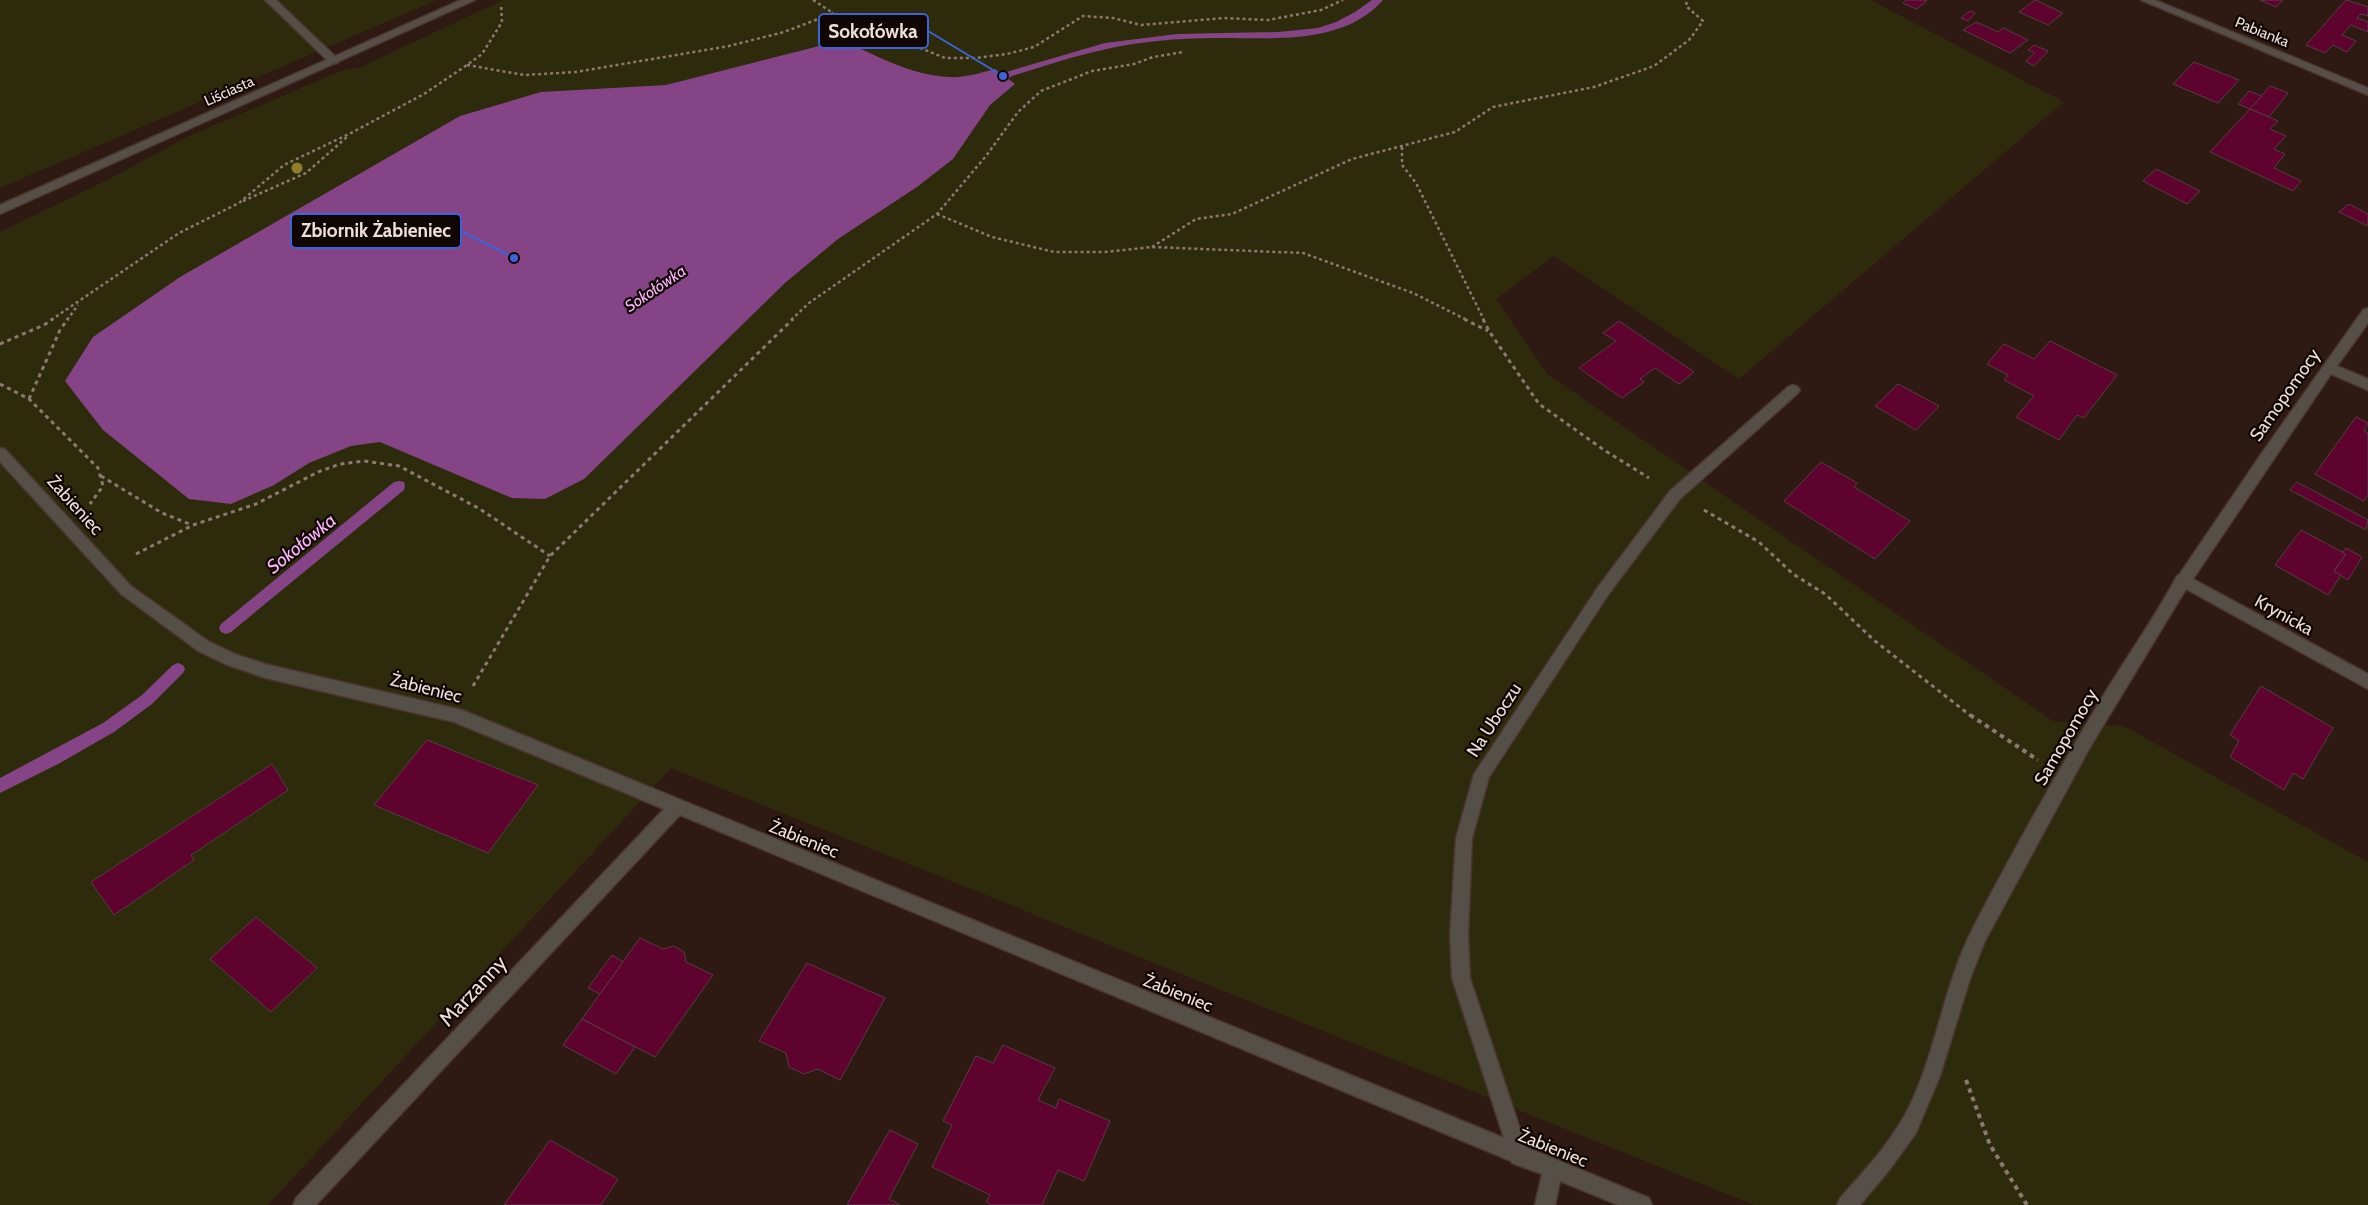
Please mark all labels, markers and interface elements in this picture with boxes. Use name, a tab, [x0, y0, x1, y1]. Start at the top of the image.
street label: Pabianka	[2232, 13, 2292, 51]
callout: Sokołówka	[819, 14, 928, 48]
text: Sokołówka	[828, 20, 918, 43]
street label: Liściasta	[201, 72, 257, 110]
callout: Zbiornik Żabieniec	[291, 214, 461, 248]
text: Zbiornik Żabieniec	[301, 219, 451, 242]
water label: Sokołówka	[621, 261, 689, 316]
street label: Samopomocy	[2245, 345, 2325, 445]
street label: Żabieniec	[42, 471, 108, 539]
water label: Sokołówka	[262, 508, 341, 578]
street label: Krynicka	[2251, 590, 2317, 640]
street label: Żabieniec	[388, 669, 464, 707]
street label: Na Uboczu	[1462, 679, 1526, 761]
street label: Samopomocy	[2030, 685, 2102, 789]
street label: Żabieniec	[766, 815, 842, 863]
street label: Marzanny	[434, 950, 512, 1031]
street label: Żabieniec	[1140, 969, 1216, 1017]
street label: Żabieniec	[1515, 1124, 1591, 1172]

